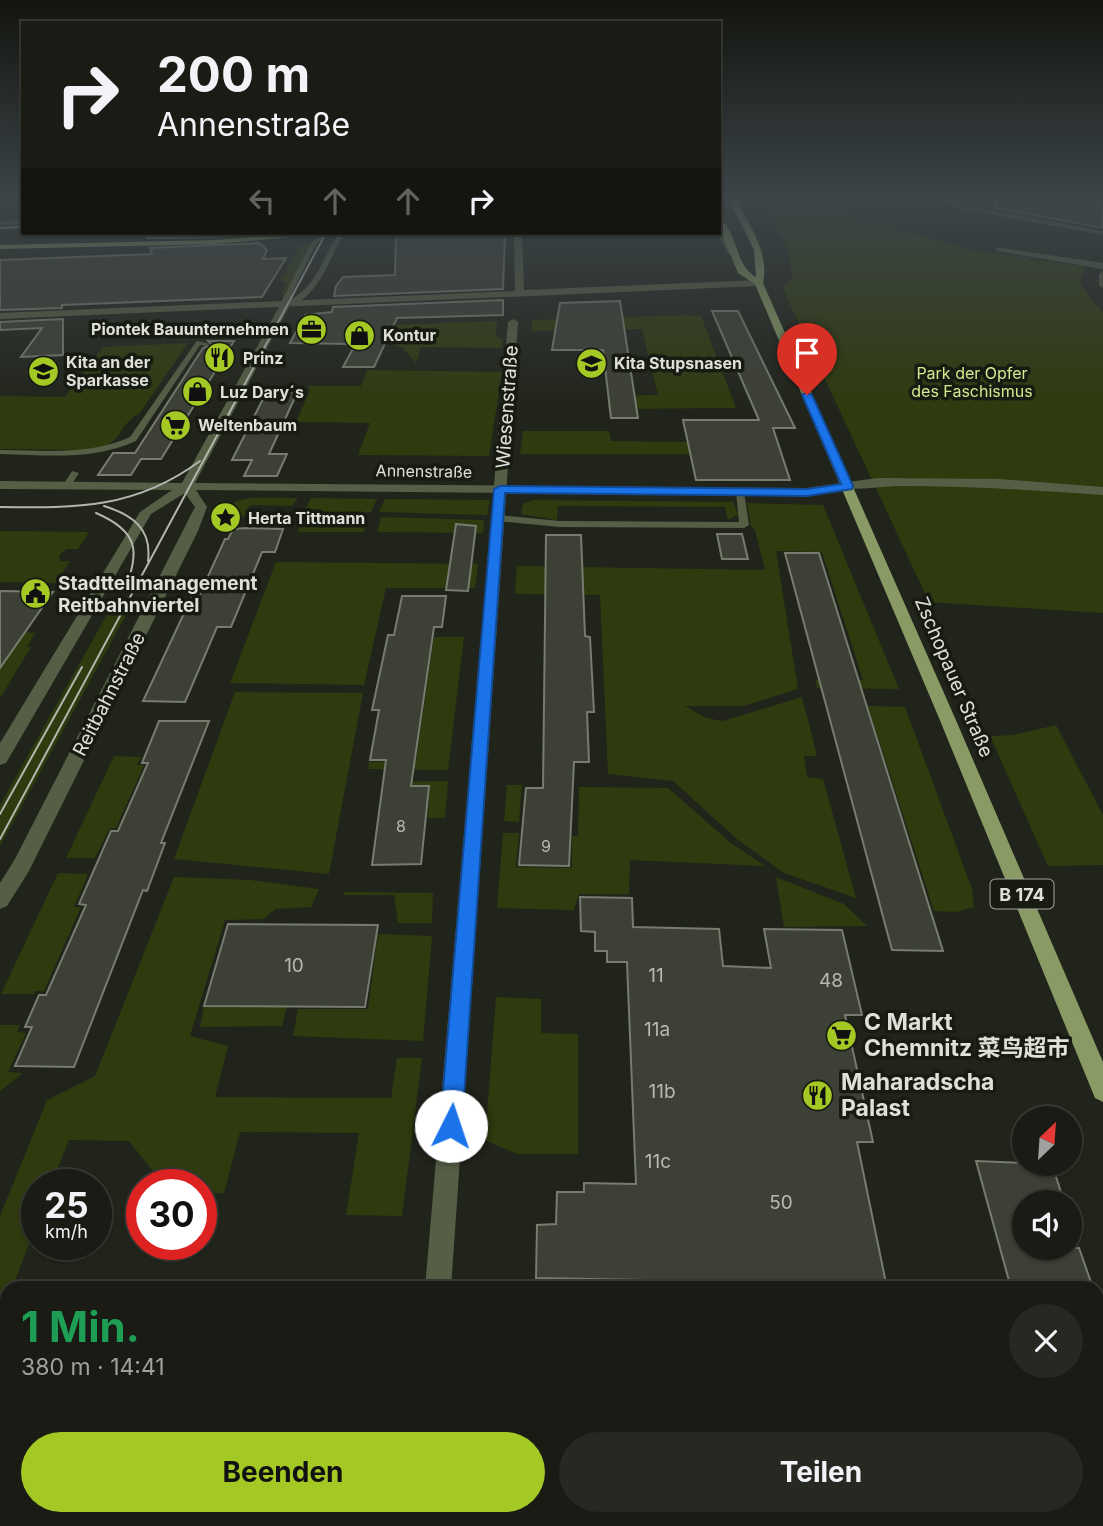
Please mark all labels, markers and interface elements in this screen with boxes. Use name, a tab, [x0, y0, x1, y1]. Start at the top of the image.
text: 200 m	[157, 45, 310, 104]
icon: right	[42, 49, 133, 140]
text: Annenstraße	[157, 105, 350, 144]
icon: left	[243, 182, 281, 220]
icon: ahead	[316, 182, 354, 220]
icon: ahead	[389, 182, 427, 220]
icon: right	[462, 182, 500, 220]
office icon: Piontek Bauunternehmen	[295, 312, 329, 346]
shop icon: Kontur	[343, 318, 377, 352]
place label: Piontek Bauunternehmen	[91, 319, 289, 339]
pin	[777, 323, 837, 395]
place label: Kontur	[383, 325, 436, 345]
icon: arrive	[788, 334, 826, 372]
restaurant icon: Prinz	[203, 341, 237, 375]
street label: Wiesenstraße	[491, 345, 523, 469]
school or university icon: Kita Stupsnasen	[574, 346, 608, 380]
place label: Prinz	[243, 348, 283, 368]
place label: Kita an der Sparkasse	[66, 352, 151, 390]
place label: Kita Stupsnasen	[614, 353, 742, 373]
school or university icon: Kita an der Sparkasse	[26, 354, 60, 388]
park label: Park der Opfer des Faschismus	[911, 363, 1033, 401]
shop icon: Luz Dary´s	[180, 375, 214, 409]
place label: Luz Dary´s	[220, 382, 304, 402]
supermarket icon: Weltenbaum	[158, 408, 192, 442]
place label: Weltenbaum	[198, 415, 297, 435]
street label: Annenstraße	[376, 460, 472, 482]
place icon: Herta Tittmann	[208, 501, 242, 535]
place label: Herta Tittmann	[248, 508, 365, 528]
place label: Stadtteilmanagement Reitbahnviertel	[58, 572, 257, 617]
public building icon: Stadtteilmanagement Reitbahnviertel	[18, 577, 52, 611]
street label: Zschopauer Straße	[910, 593, 998, 761]
street label: Reitbahnstraße	[68, 628, 150, 760]
house number: 8	[396, 816, 406, 836]
house number: 9	[541, 836, 551, 856]
road number: B 174	[990, 880, 1054, 908]
house number: 10	[284, 954, 304, 977]
house number: 11	[648, 964, 664, 987]
house number: 48	[819, 969, 843, 992]
place label: C Markt Chemnitz 菜鸟超市	[864, 1008, 1070, 1062]
house number: 11a	[644, 1018, 670, 1041]
supermarket icon: C Markt Chemnitz 菜鸟超市	[824, 1018, 858, 1052]
place label: Maharadscha Palast	[841, 1068, 994, 1122]
restaurant icon: Maharadscha Palast	[801, 1078, 835, 1112]
house number: 11b	[648, 1080, 676, 1103]
position arrow	[414, 1089, 488, 1163]
north arrow	[1012, 1106, 1082, 1176]
map controls	[1012, 1106, 1082, 1260]
house number: 11c	[645, 1150, 671, 1173]
speed limit sign: 30	[126, 1169, 217, 1260]
text: 25	[44, 1184, 89, 1226]
button: sound	[1012, 1190, 1082, 1260]
house number: 50	[769, 1191, 793, 1214]
text: km/h	[45, 1221, 88, 1242]
text: 1 Min.	[21, 1301, 140, 1352]
button: close	[1009, 1304, 1083, 1378]
text: 380 m · 14:41	[21, 1353, 165, 1381]
button: Beenden	[21, 1432, 545, 1512]
button: Teilen	[559, 1432, 1083, 1512]

